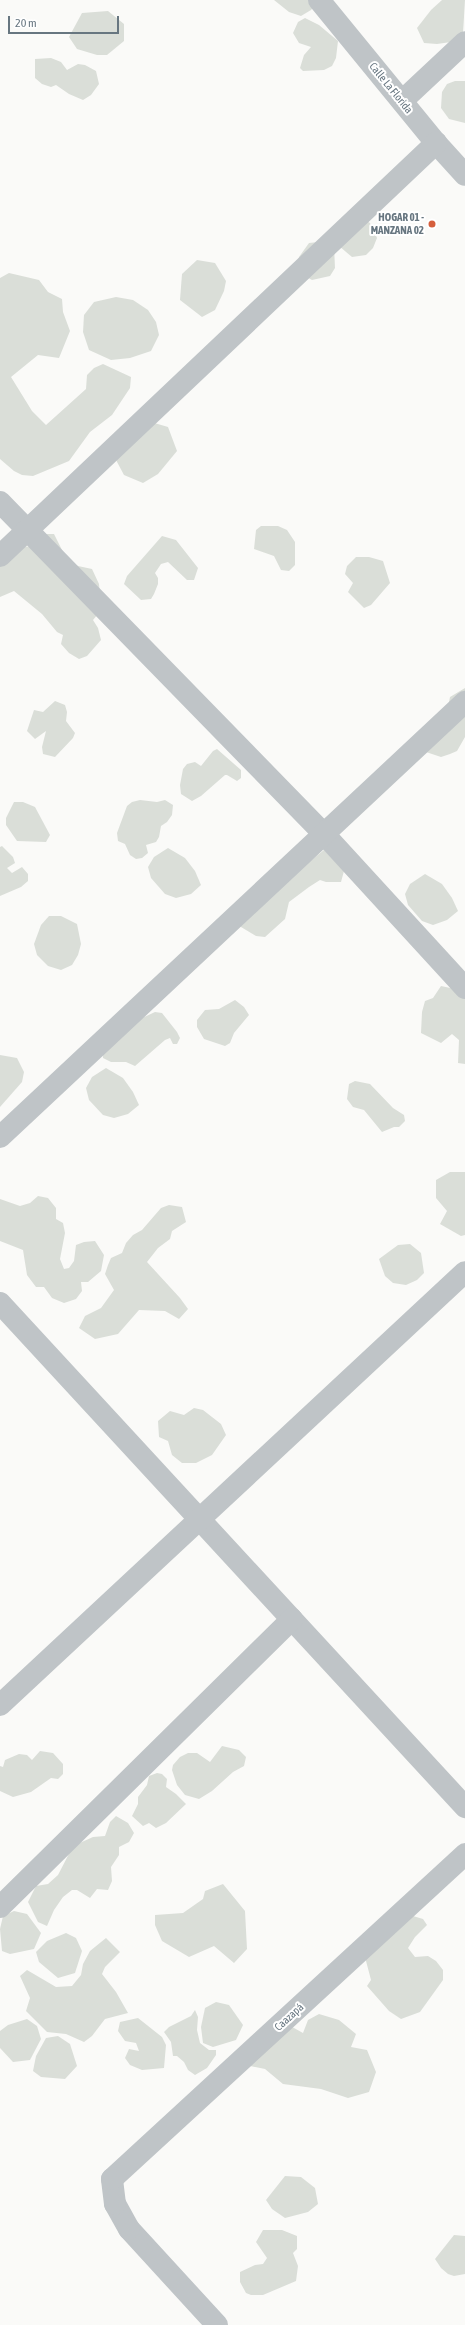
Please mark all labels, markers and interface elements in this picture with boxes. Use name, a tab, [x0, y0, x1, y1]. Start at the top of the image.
scale bar	[10, 8, 121, 34]
text: 20 m	[15, 16, 37, 30]
street label: Calle La Florida	[366, 60, 416, 116]
place label: HOGAR 01 - MANZANA 02	[371, 211, 424, 237]
marker: HOGAR 01 - MANZANA 02	[427, 219, 437, 229]
street label: Caazapá	[272, 2000, 306, 2034]

